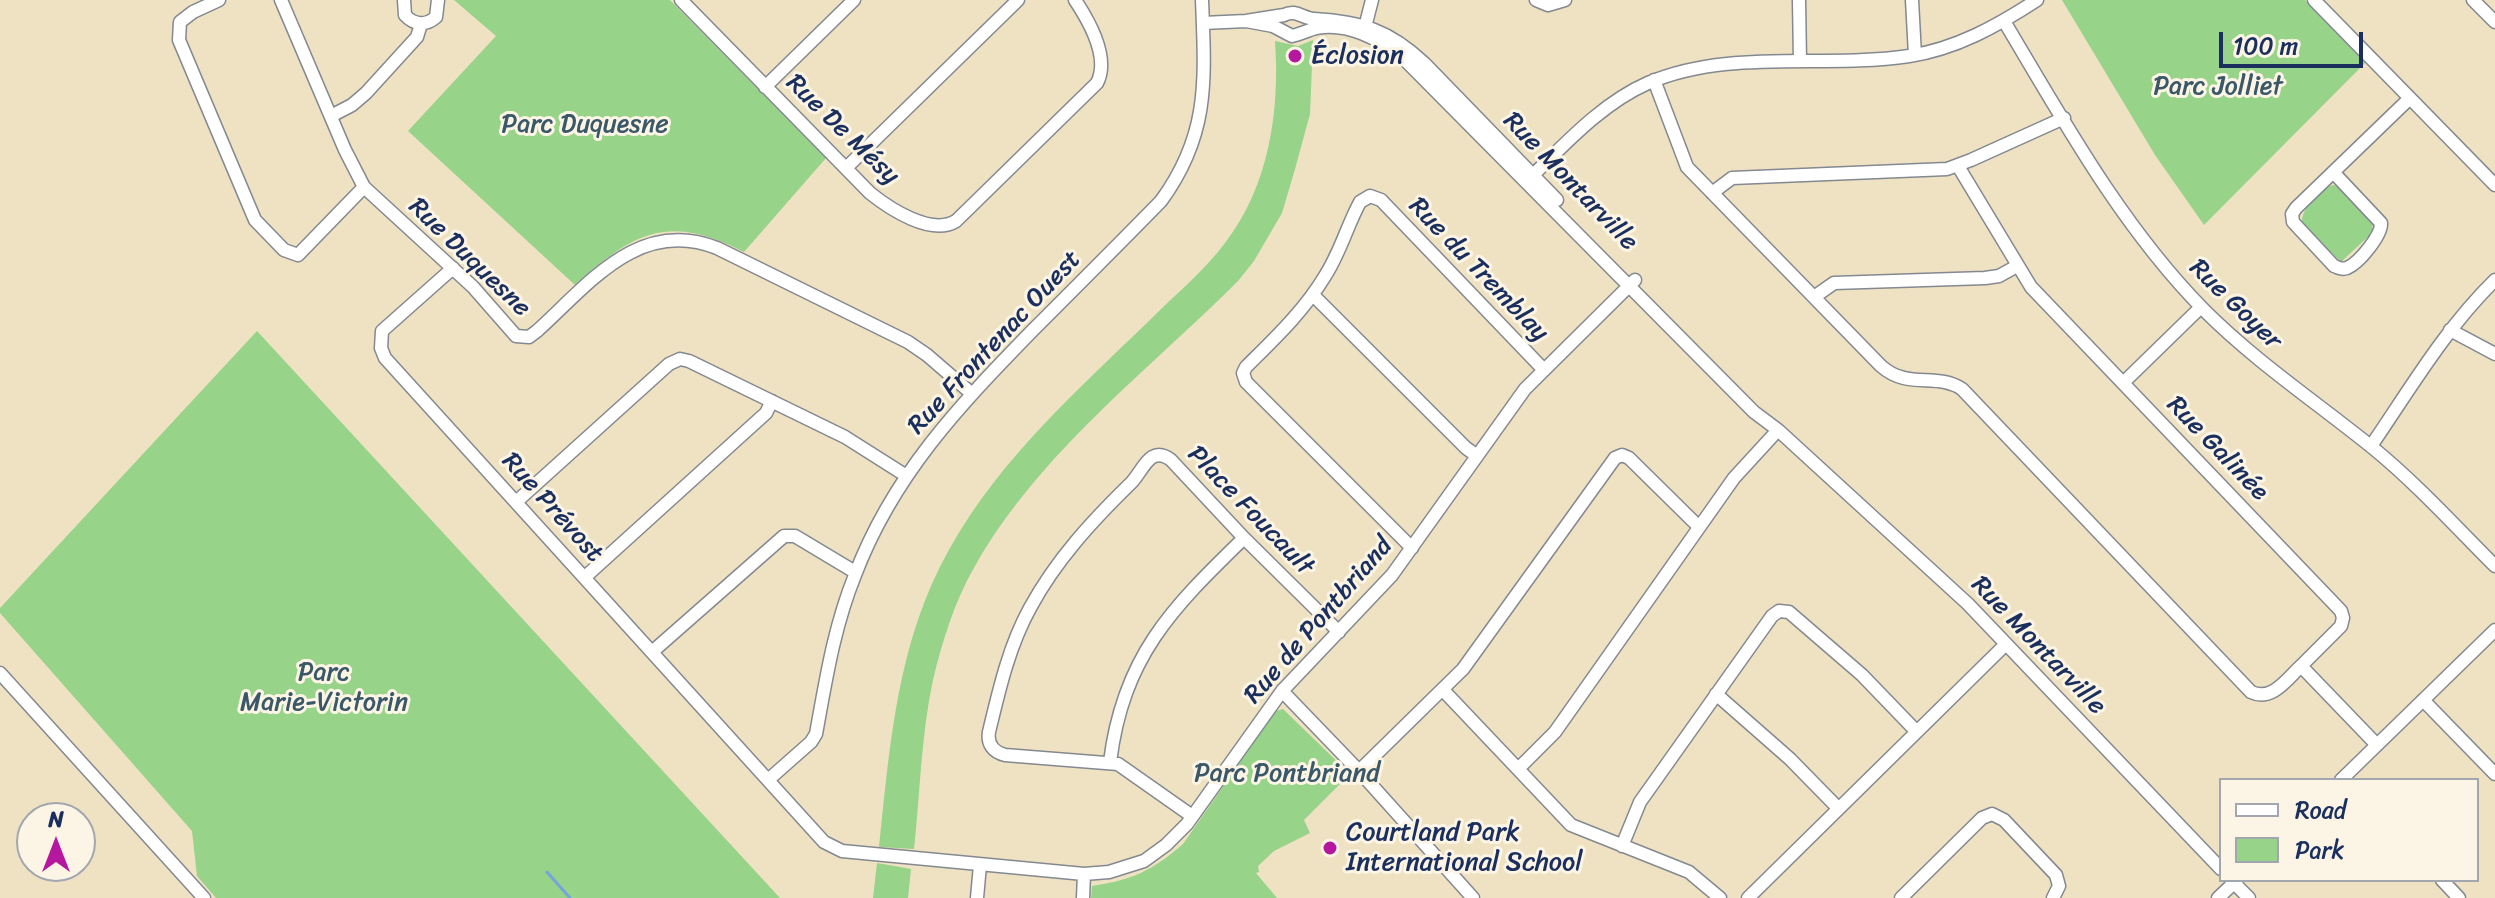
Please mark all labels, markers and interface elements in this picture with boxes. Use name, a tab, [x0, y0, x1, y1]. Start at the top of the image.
scale bar	[2223, 16, 2367, 66]
text: 100 m	[2233, 25, 2298, 67]
place label: Éclosion	[1311, 40, 1404, 72]
marker: Éclosion	[1286, 47, 1304, 65]
street label: Rue De Mésy	[779, 68, 905, 192]
park label: Parc Jolliet	[2153, 71, 2283, 103]
street label: Rue Montarville	[1496, 106, 1644, 258]
park label: Parc Duquesne	[501, 109, 669, 141]
street label: Rue du Tremblay	[1401, 191, 1555, 349]
street label: Rue Duquesne	[401, 192, 537, 324]
street label: Rue Frontenac Ouest	[902, 245, 1088, 441]
street label: Rue Goyer	[2182, 253, 2288, 357]
street label: Rue Galinée	[2159, 390, 2275, 508]
street label: Place Foucault	[1180, 440, 1320, 582]
street label: Rue Prévost	[495, 447, 609, 569]
street label: Rue de Pontbriand	[1238, 531, 1400, 711]
street label: Rue Montarville	[1964, 570, 2112, 722]
park label: Parc Marie-Victorin	[240, 657, 408, 718]
park label: Parc Pontbriand	[1194, 758, 1380, 790]
legend	[2219, 778, 2479, 882]
text: Road	[2295, 789, 2346, 831]
text: N	[48, 800, 64, 839]
north arrow	[16, 802, 96, 882]
place label: Courtland Park International School	[1346, 817, 1583, 878]
text: Park	[2295, 829, 2344, 871]
marker: Courtland Park International School	[1321, 839, 1339, 857]

